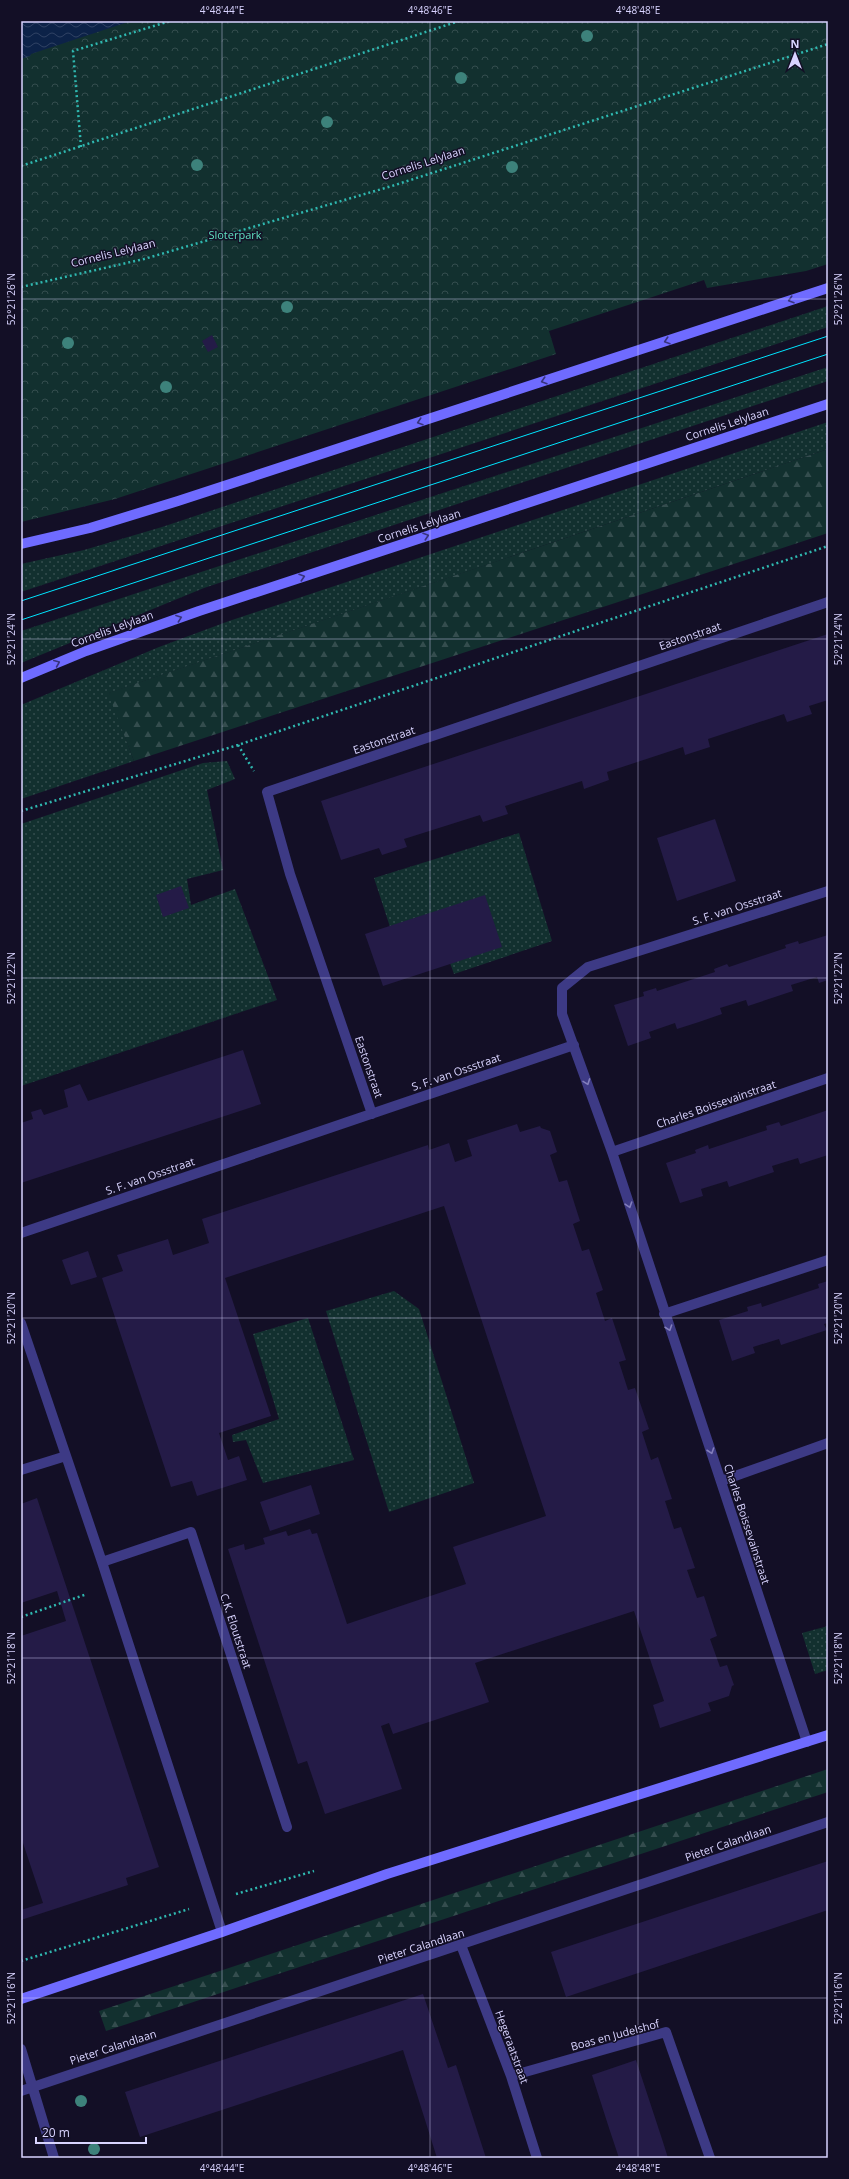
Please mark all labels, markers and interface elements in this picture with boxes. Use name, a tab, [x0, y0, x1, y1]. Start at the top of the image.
text: 4°48'44"E	[200, 3, 244, 17]
text: 4°48'46"E	[408, 3, 452, 17]
text: 4°48'48"E	[616, 3, 660, 17]
north arrow	[775, 34, 815, 74]
text: N	[791, 36, 799, 51]
street label: Cornelis Lelylaan	[379, 142, 466, 183]
park label: Sloterpark	[208, 227, 262, 242]
street label: Cornelis Lelylaan	[69, 235, 157, 270]
text: 52°21'26"N	[4, 273, 18, 325]
text: 52°21'26"N	[831, 273, 845, 325]
one-way arrow	[788, 296, 795, 304]
one-way arrow	[664, 336, 671, 345]
one-way arrow	[540, 376, 547, 385]
street label: Cornelis Lelylaan	[683, 403, 770, 444]
one-way arrow	[417, 417, 424, 425]
street label: Cornelis Lelylaan	[375, 505, 462, 546]
one-way arrow	[422, 532, 429, 541]
one-way arrow	[299, 573, 306, 582]
street label: Cornelis Lelylaan	[69, 607, 155, 650]
text: 52°21'24"N	[4, 613, 18, 665]
text: 52°21'24"N	[831, 613, 845, 665]
one-way arrow	[175, 614, 182, 623]
street label: Eastonstraat	[657, 618, 723, 653]
one-way arrow	[53, 660, 60, 668]
street label: Eastonstraat	[351, 722, 417, 757]
street label: S. F. van Ossstraat	[690, 885, 784, 928]
text: 52°21'22"N	[4, 952, 18, 1004]
text: 52°21'22"N	[831, 952, 845, 1004]
street label: Eastonstraat	[352, 1034, 387, 1100]
street label: S. F. van Ossstraat	[409, 1049, 502, 1094]
street label: Charles Boissevainstraat	[654, 1076, 778, 1131]
one-way arrow	[582, 1078, 590, 1085]
street label: S. F. van Ossstraat	[103, 1153, 196, 1198]
one-way arrow	[624, 1201, 633, 1208]
text: 52°21'20"N	[4, 1292, 18, 1344]
text: 52°21'20"N	[831, 1292, 845, 1344]
one-way arrow	[664, 1325, 673, 1332]
one-way arrow	[706, 1448, 715, 1455]
street label: Charles Boissevainstraat	[721, 1462, 774, 1586]
street label: C.K. Eloutstraat	[217, 1591, 256, 1670]
text: 52°21'18"N	[4, 1632, 18, 1684]
text: 52°21'18"N	[831, 1632, 845, 1684]
street label: Pieter Calandlaan	[683, 1821, 773, 1864]
street label: Pieter Calandlaan	[376, 1924, 466, 1967]
text: 52°21'16"N	[4, 1972, 18, 2024]
text: 52°21'16"N	[831, 1972, 845, 2024]
street label: Hegeraatstraat	[492, 2008, 533, 2086]
street label: Boas en Judelshof	[569, 2015, 662, 2054]
street label: Pieter Calandlaan	[68, 2025, 158, 2068]
scale bar	[36, 2119, 146, 2145]
text: 20 m	[42, 2124, 70, 2141]
text: 4°48'44"E	[200, 2161, 244, 2175]
text: 4°48'46"E	[408, 2161, 452, 2175]
text: 4°48'48"E	[616, 2161, 660, 2175]

